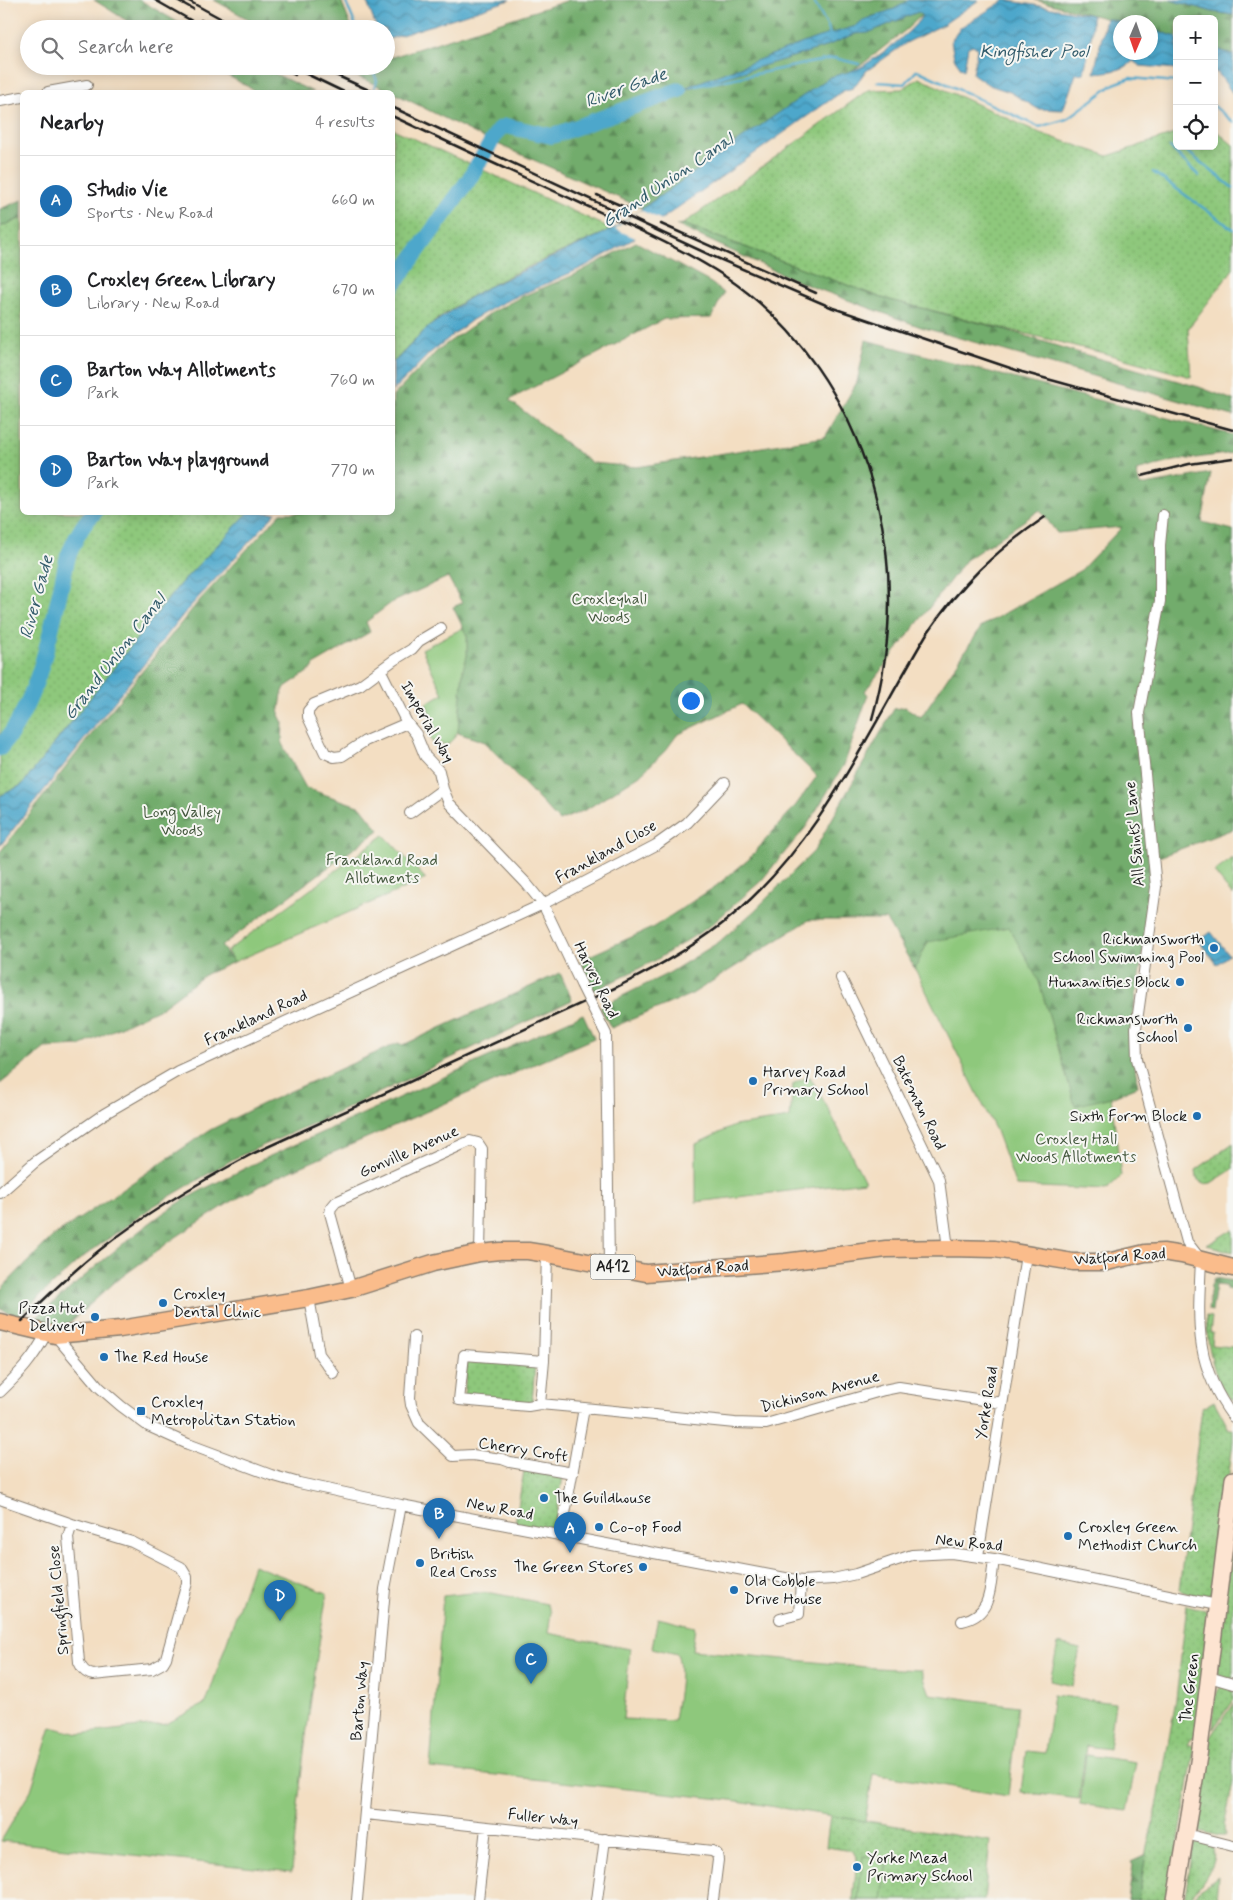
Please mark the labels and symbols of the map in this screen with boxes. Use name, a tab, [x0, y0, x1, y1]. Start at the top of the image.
north arrow	[1113, 15, 1158, 60]
water label: Kingfisher Pool	[980, 40, 1091, 66]
water label: River Gade	[582, 62, 671, 114]
water label: Grand Union Canal	[598, 127, 740, 234]
water label: River Gade	[14, 552, 60, 641]
water label: Grand Union Canal	[58, 587, 173, 725]
park label: Croxleyhall Woods	[571, 589, 647, 628]
street label: Imperial Way	[395, 677, 459, 767]
your location	[678, 688, 704, 714]
street label: All Saints' Lane	[1120, 780, 1150, 888]
park label: Long Valley Woods	[143, 802, 221, 841]
street label: Frankland Close	[552, 815, 660, 889]
park label: Frankland Road Allotments	[326, 850, 438, 889]
place label: Rickmansworth School Swimming Pool	[1053, 929, 1204, 968]
street label: Harvey Road	[568, 938, 624, 1022]
marker: Rickmansworth School Swimming Pool	[1208, 942, 1220, 954]
place label: Humanities Block	[1048, 972, 1170, 993]
marker: Humanities Block	[1174, 976, 1186, 988]
street label: Frankland Road	[201, 985, 311, 1051]
place label: Rickmansworth School	[1077, 1009, 1178, 1048]
marker: Rickmansworth School	[1182, 1022, 1194, 1034]
street label: Bateman Road	[887, 1052, 951, 1154]
place label: Harvey Road Primary School	[763, 1062, 869, 1101]
marker: Harvey Road Primary School	[747, 1075, 759, 1087]
place label: Sixth Form Block	[1070, 1106, 1187, 1127]
marker: Sixth Form Block	[1191, 1110, 1203, 1122]
street label: Gonville Avenue	[356, 1121, 462, 1183]
park label: Croxley Hall Woods Allotments	[1016, 1129, 1136, 1168]
street label: Watford Road	[1074, 1243, 1167, 1273]
road number: A412	[590, 1254, 636, 1280]
street label: Watford Road	[657, 1255, 750, 1285]
place label: Croxley Dental Clinic	[173, 1284, 261, 1323]
marker: Croxley Dental Clinic	[157, 1297, 169, 1309]
place label: Pizza Hut Delivery	[18, 1298, 85, 1337]
marker: Pizza Hut Delivery	[89, 1311, 101, 1323]
place label: The Red House	[114, 1347, 208, 1368]
marker: The Red House	[98, 1351, 110, 1363]
street label: Yorke Road	[971, 1365, 1003, 1441]
street label: Dickinson Avenue	[758, 1366, 882, 1418]
place label: Croxley Metropolitan Station	[151, 1392, 295, 1431]
marker: Croxley Metropolitan Station	[135, 1405, 147, 1417]
street label: Cherry Croft	[477, 1433, 569, 1467]
place label: The Guildhouse	[554, 1488, 651, 1509]
street label: New Road	[465, 1492, 535, 1526]
marker: The Guildhouse	[538, 1492, 550, 1504]
pin: B	[423, 1498, 455, 1539]
pin: A	[554, 1512, 586, 1553]
place label: Co-op Food	[609, 1517, 682, 1538]
place label: Croxley Green Methodist Church	[1078, 1517, 1197, 1556]
marker: Co-op Food	[593, 1521, 605, 1533]
street label: New Road	[934, 1529, 1004, 1557]
marker: Croxley Green Methodist Church	[1062, 1530, 1074, 1542]
street label: Springfield Close	[44, 1544, 75, 1656]
place label: British Red Cross	[430, 1544, 497, 1583]
marker: British Red Cross	[414, 1557, 426, 1569]
place label: The Green Stores	[514, 1557, 633, 1578]
marker: The Green Stores	[637, 1561, 649, 1573]
place label: Old Cobble Drive House	[744, 1571, 822, 1610]
pin: D	[264, 1580, 296, 1621]
marker: Old Cobble Drive House	[728, 1584, 740, 1596]
pin: C	[515, 1643, 547, 1684]
street label: The Green	[1175, 1652, 1205, 1724]
street label: Barton Way	[346, 1660, 374, 1742]
street label: Fuller Way	[507, 1804, 579, 1832]
place label: Yorke Mead Primary School	[867, 1848, 973, 1887]
marker: Yorke Mead Primary School	[851, 1861, 863, 1873]

